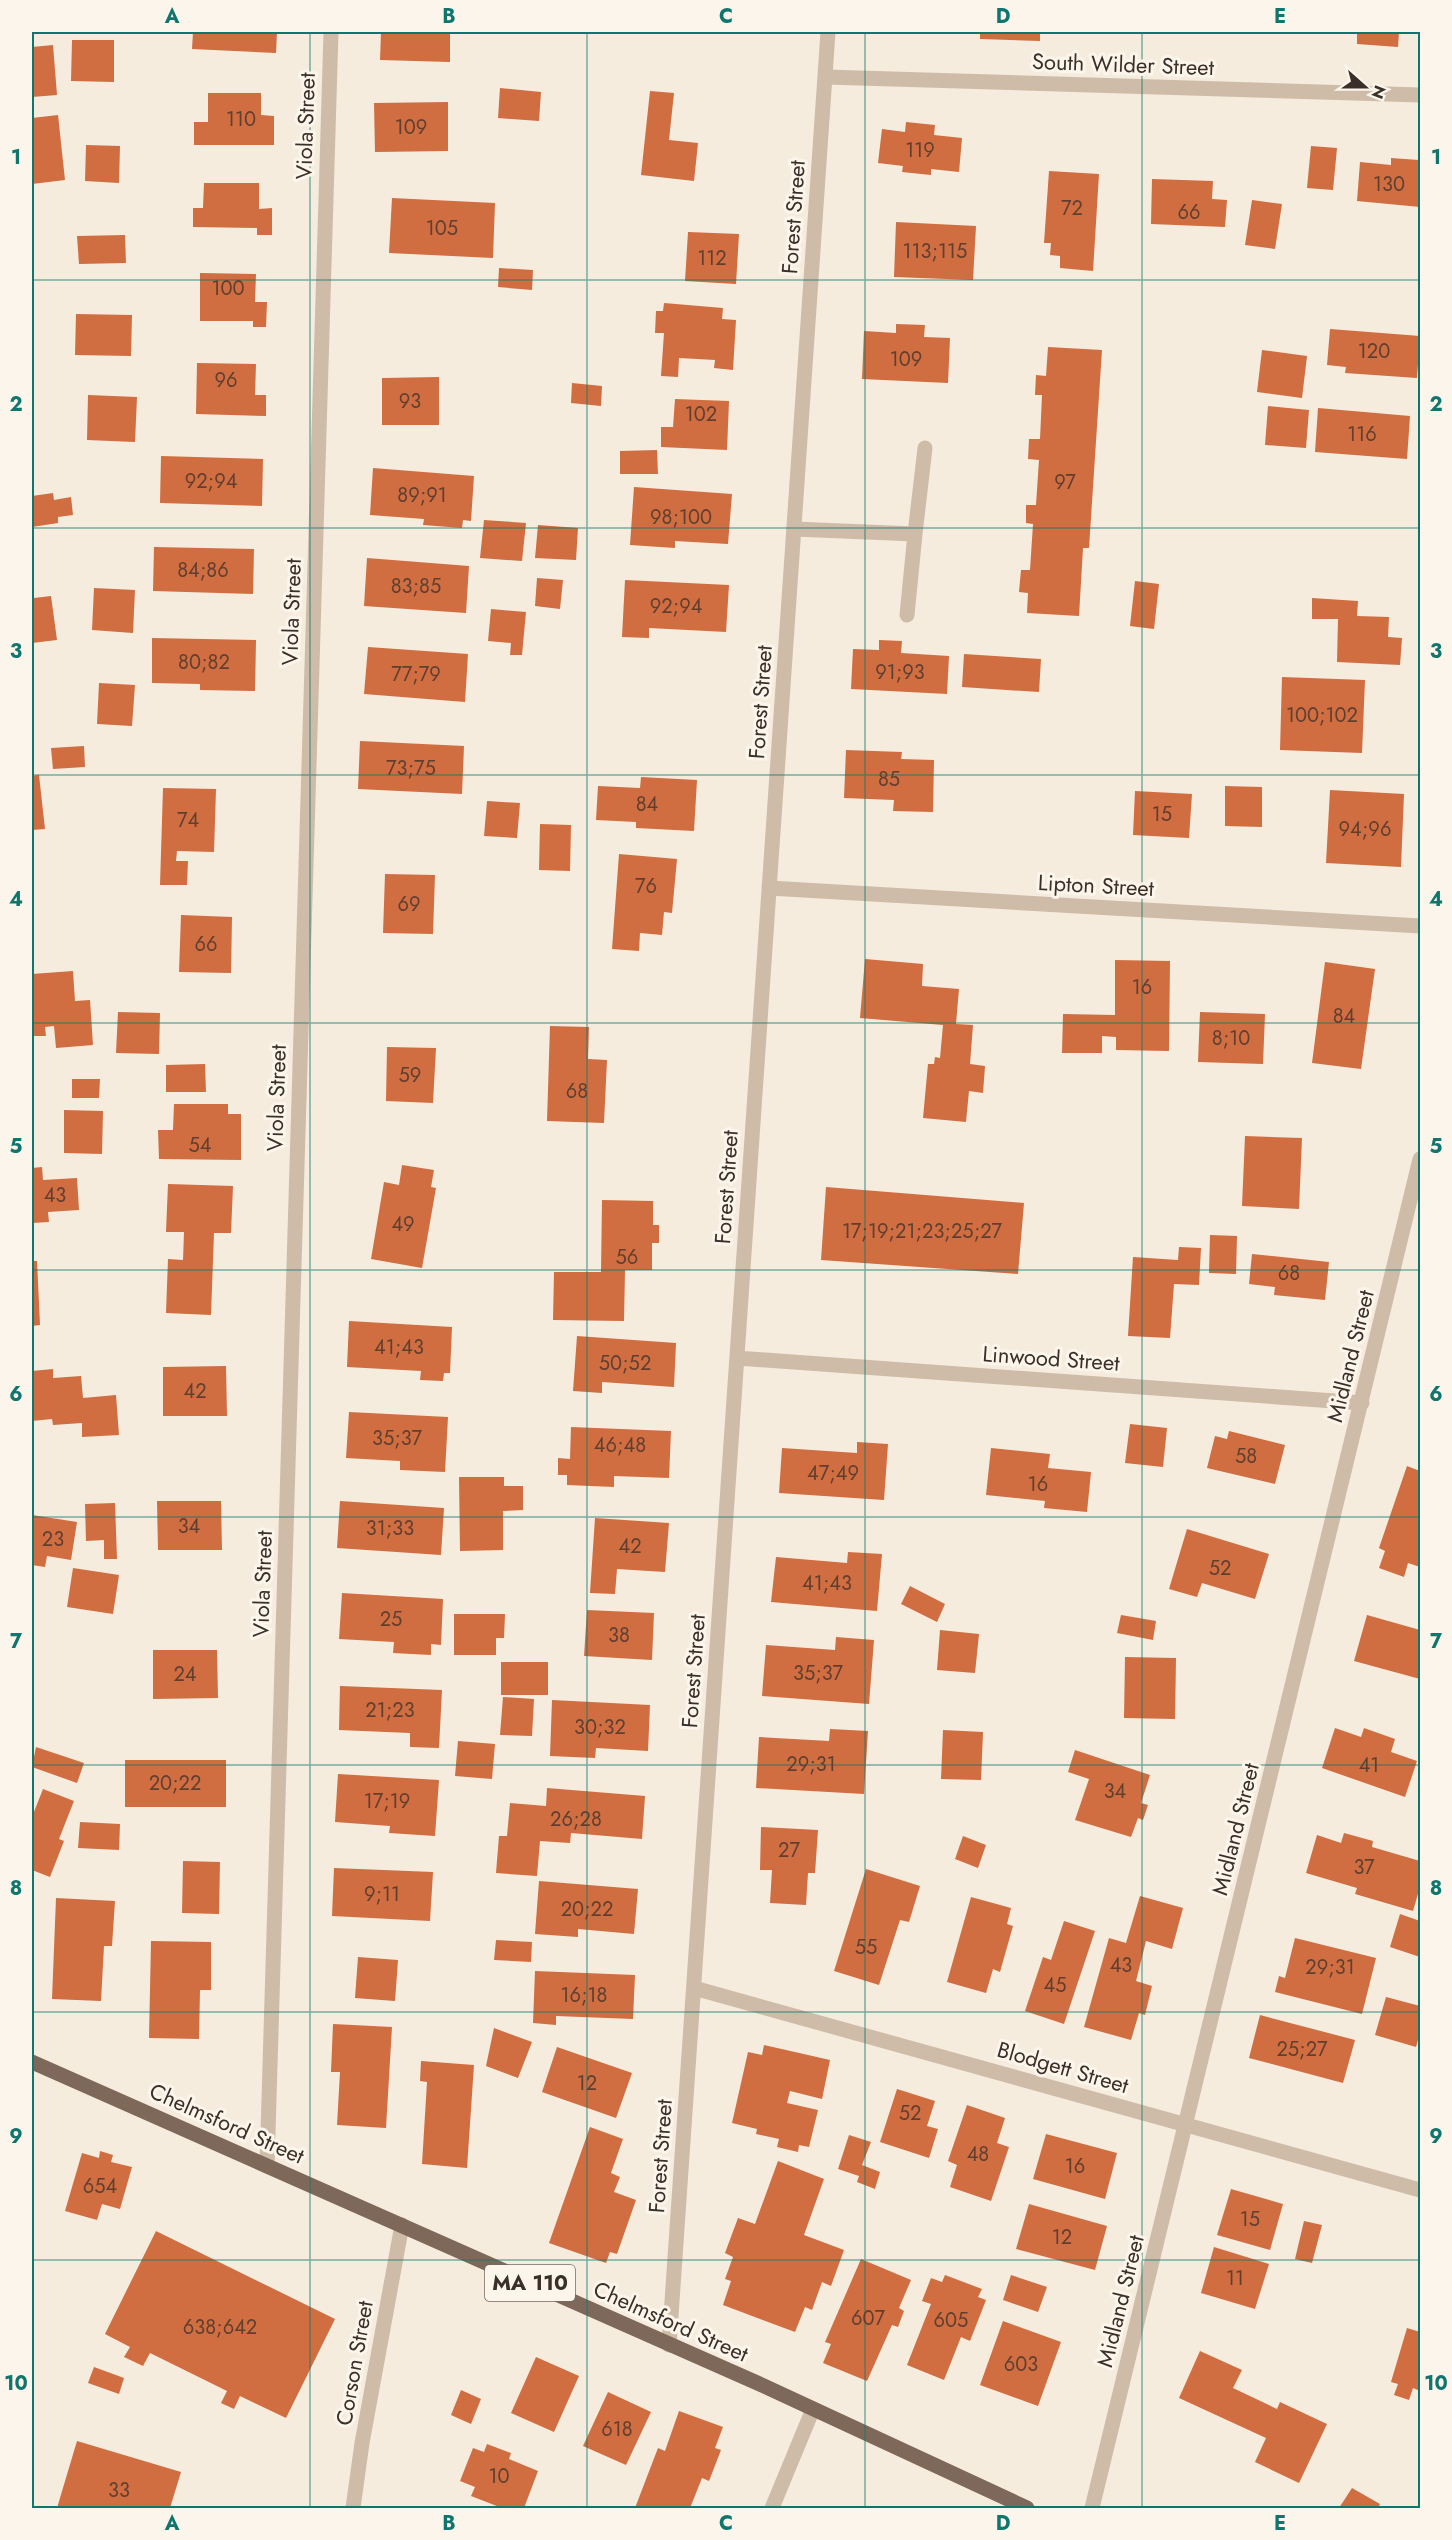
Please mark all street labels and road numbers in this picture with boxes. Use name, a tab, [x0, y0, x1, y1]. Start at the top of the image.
street label: South Wilder Street	[1031, 45, 1215, 83]
street label: Viola Street	[287, 71, 323, 180]
street label: Forest Street	[773, 158, 813, 275]
street label: Viola Street	[273, 557, 309, 666]
street label: Forest Street	[740, 643, 780, 760]
street label: Lipton Street	[1037, 866, 1156, 904]
street label: Viola Street	[258, 1043, 294, 1152]
street label: Forest Street	[706, 1128, 746, 1245]
street label: Midland Street	[1318, 1286, 1382, 1425]
street label: Linwood Street	[981, 1337, 1121, 1379]
street label: Viola Street	[244, 1529, 280, 1638]
street label: Forest Street	[673, 1612, 713, 1729]
street label: Midland Street	[1203, 1759, 1267, 1898]
street label: Blodgett Street	[994, 2033, 1133, 2101]
street label: Chelmsford Street	[144, 2075, 310, 2172]
street label: Forest Street	[640, 2097, 680, 2214]
street label: Midland Street	[1088, 2231, 1152, 2370]
road number: MA 110	[485, 2265, 575, 2301]
street label: Chelmsford Street	[588, 2273, 754, 2370]
street label: Corson Street	[327, 2297, 381, 2428]

